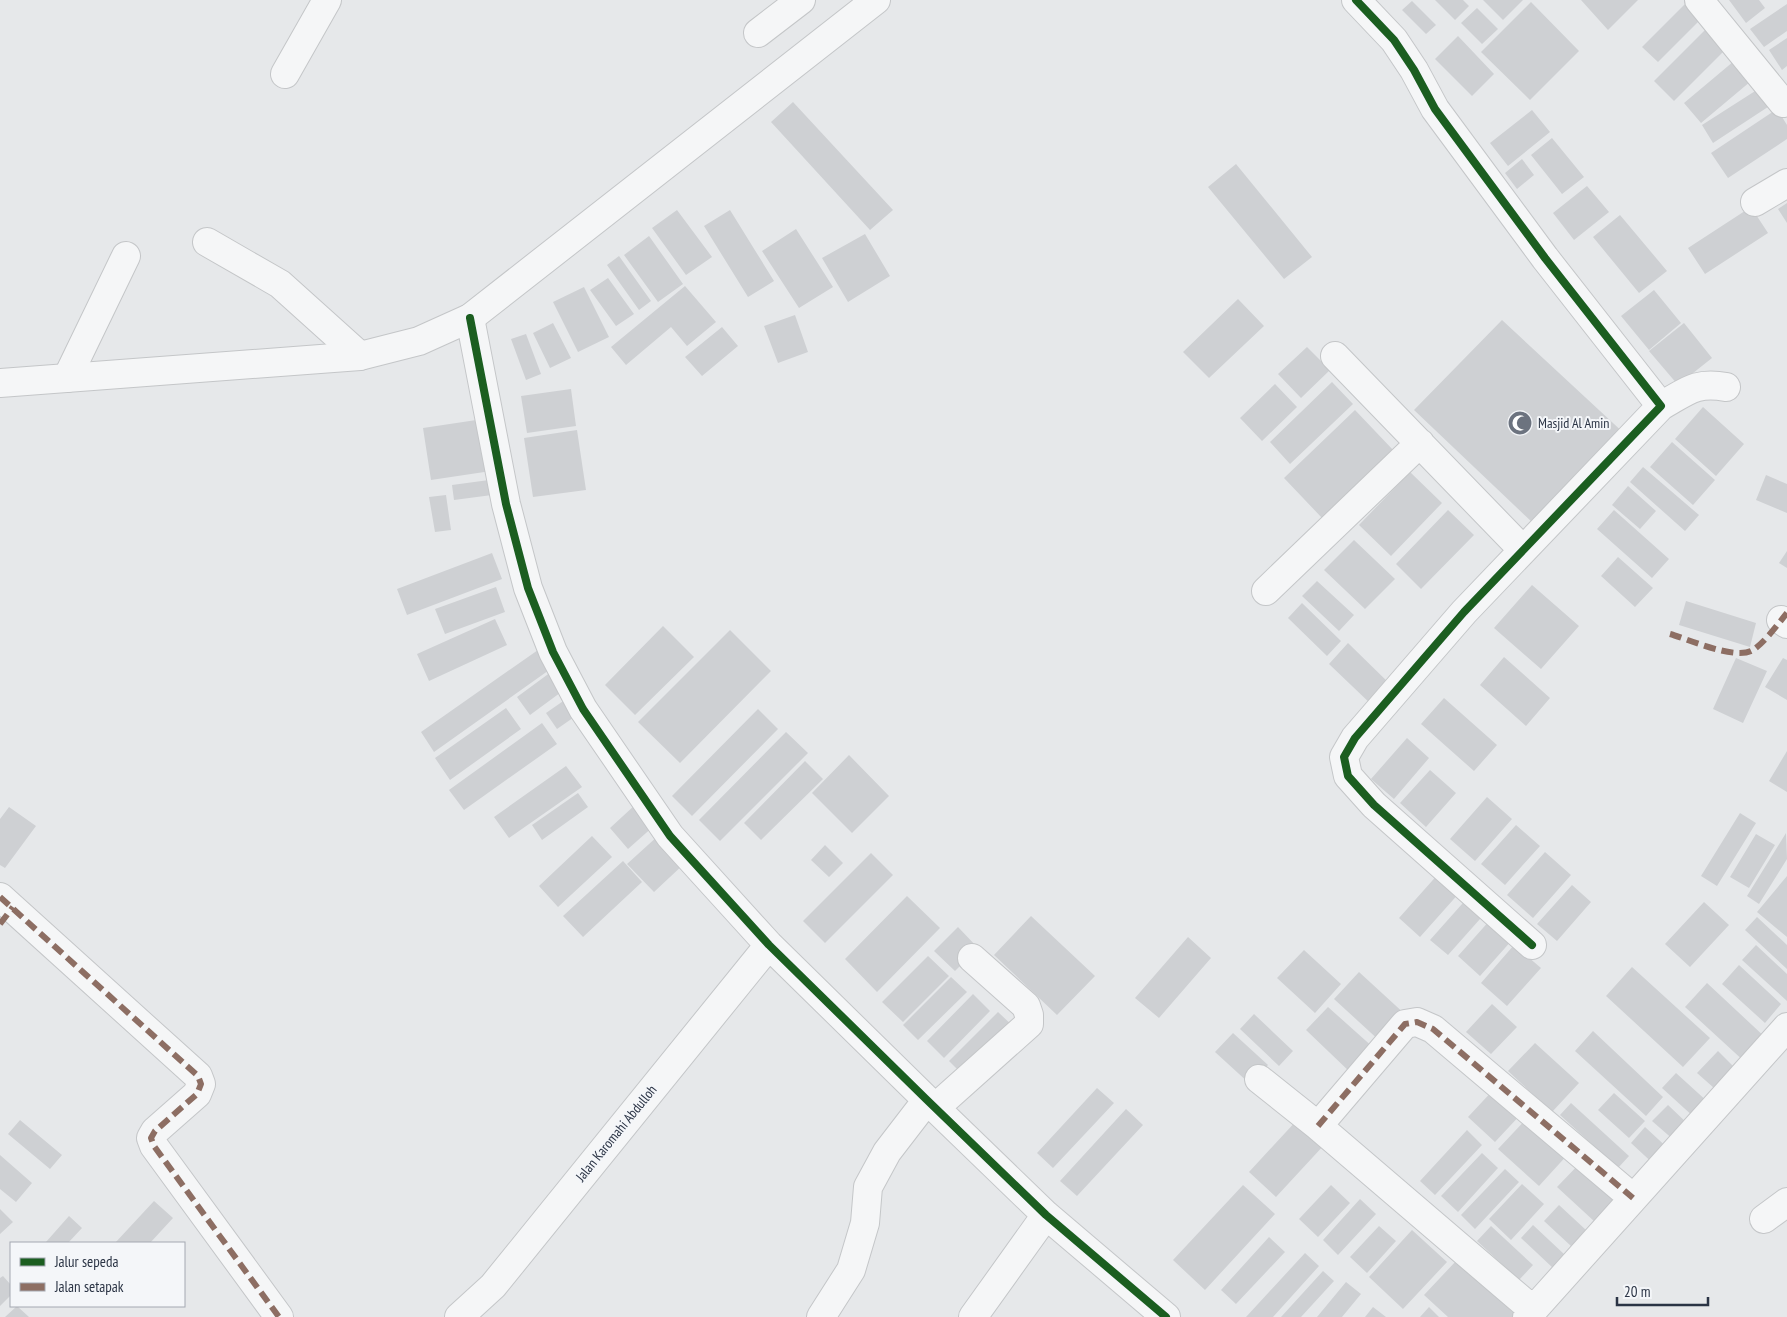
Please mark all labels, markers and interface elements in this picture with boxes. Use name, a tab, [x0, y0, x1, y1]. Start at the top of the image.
mosque icon: Masjid Al Amin	[1507, 410, 1533, 436]
place label: Masjid Al Amin	[1538, 414, 1609, 432]
street label: Jalan Karomahi Abdulloh	[571, 1081, 660, 1186]
legend	[10, 1242, 185, 1307]
text: Jalur sepeda	[54, 1252, 118, 1271]
scale bar	[1617, 1274, 1708, 1306]
text: Jalan setapak	[54, 1277, 124, 1296]
text: 20 m	[1624, 1282, 1650, 1301]

